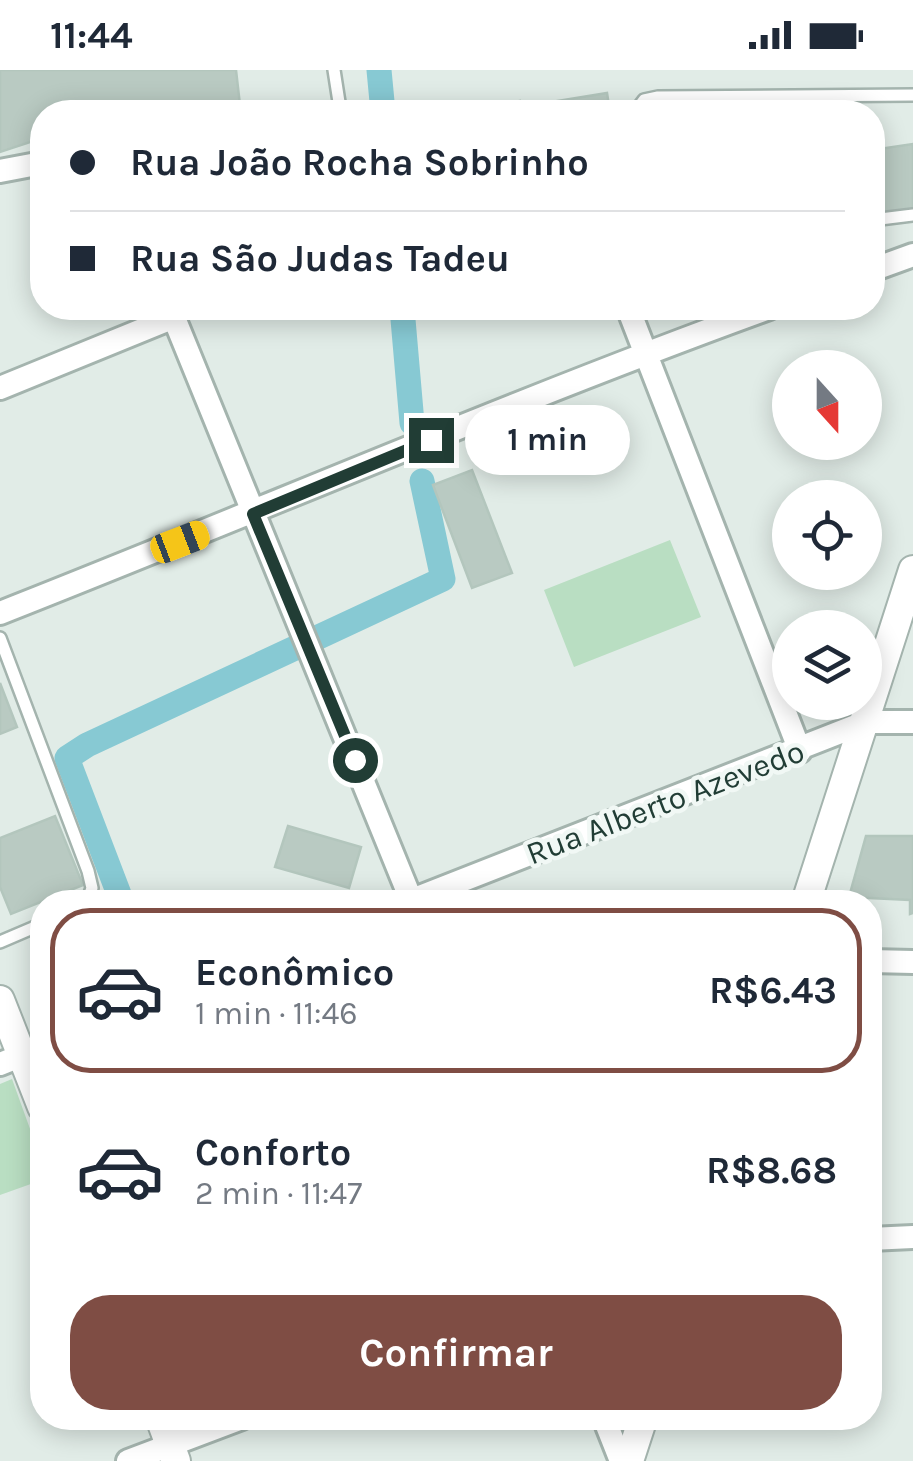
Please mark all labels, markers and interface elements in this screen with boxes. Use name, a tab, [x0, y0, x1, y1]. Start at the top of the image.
text: 11:44	[50, 13, 133, 58]
text: Rua João Rocha Sobrinho	[130, 140, 589, 185]
text: Rua São Judas Tadeu	[130, 236, 510, 281]
north arrow	[772, 350, 882, 460]
map controls	[772, 350, 882, 720]
callout: 1 min	[466, 405, 631, 475]
route end	[409, 418, 454, 463]
text: 1 min	[507, 421, 588, 458]
button: locate	[772, 480, 882, 590]
car	[147, 517, 213, 567]
button: layers	[772, 610, 882, 720]
street label: Rua Alberto Azevedo	[521, 732, 809, 873]
route start	[333, 738, 378, 783]
icon: car	[75, 946, 165, 1036]
text: Econômico	[195, 950, 394, 995]
text: R$6.43	[709, 968, 837, 1013]
text: 1 min · 11:46	[195, 995, 358, 1032]
icon: car	[75, 1126, 165, 1216]
text: Conforto	[195, 1130, 351, 1175]
text: R$8.68	[706, 1148, 837, 1193]
text: 2 min · 11:47	[195, 1175, 362, 1212]
button: Confirmar	[70, 1295, 842, 1410]

